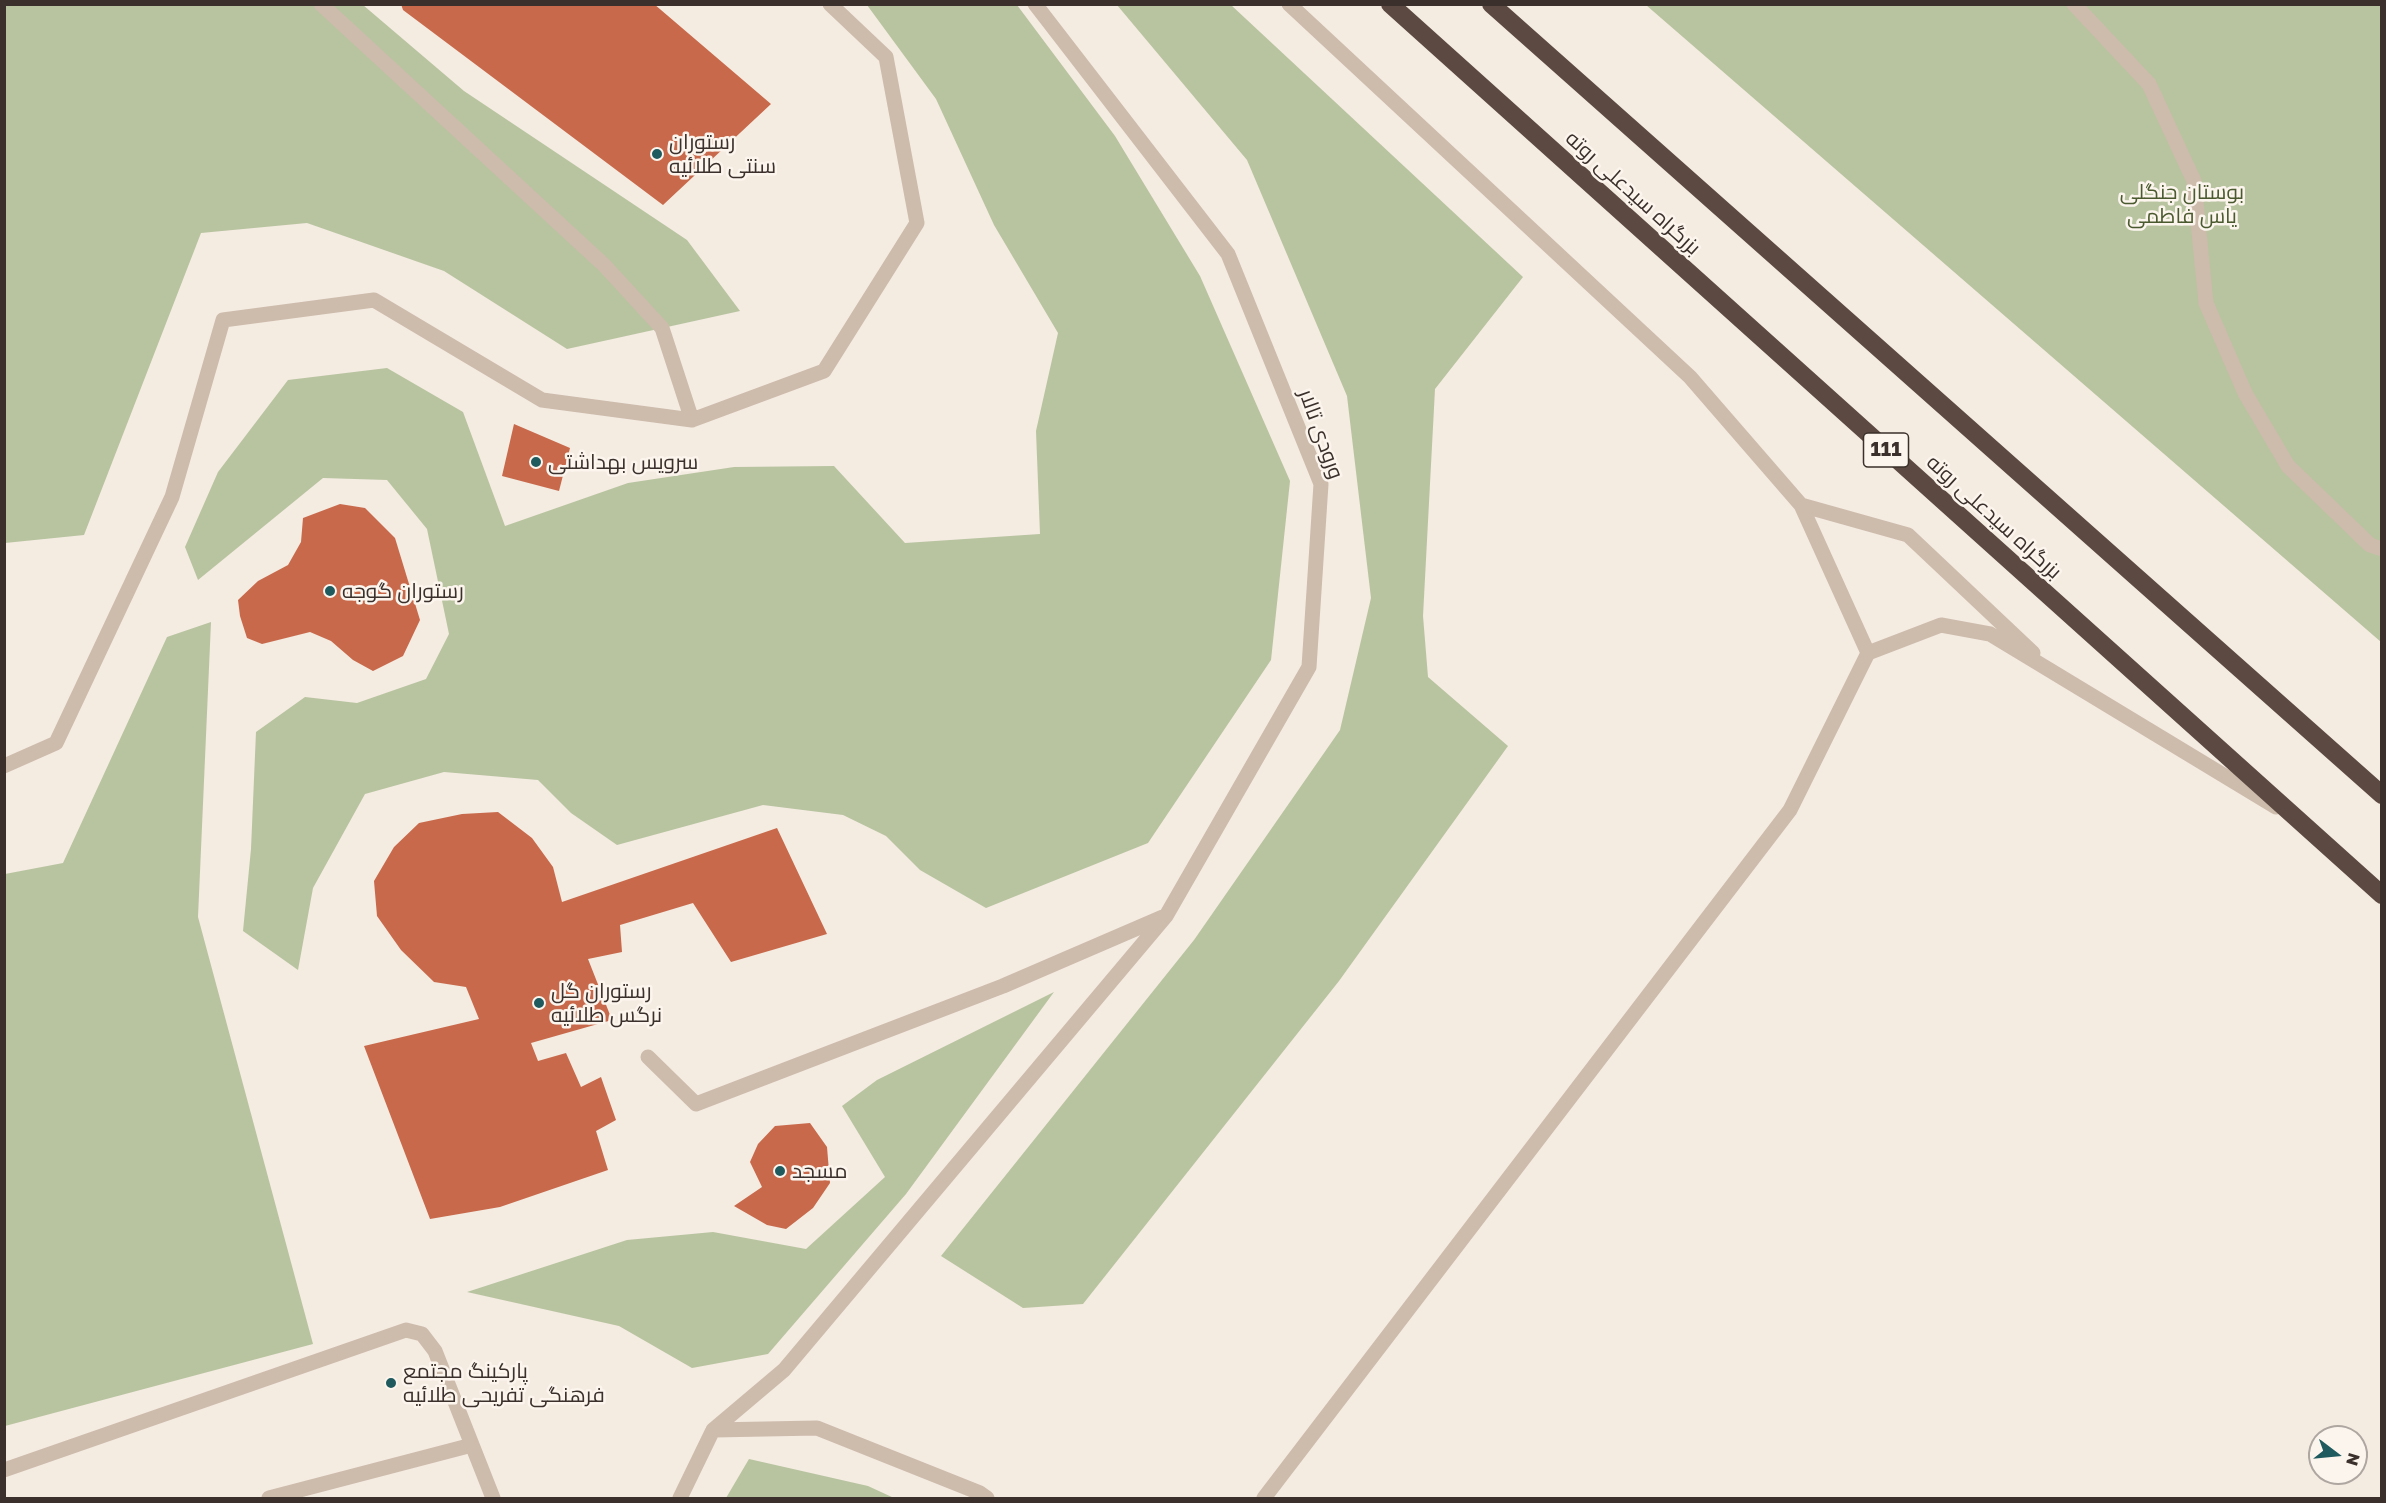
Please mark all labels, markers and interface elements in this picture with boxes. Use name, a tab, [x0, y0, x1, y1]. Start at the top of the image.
street label: بزرگراه سیدعلی روته	[1560, 126, 1706, 260]
place label: رستوران سنتی طلائیه	[669, 129, 776, 179]
marker: رستوران سنتی طلائیه	[650, 147, 664, 161]
park label: بوستان جنگلی یاس فاطمی	[2120, 179, 2244, 229]
street label: ورودی تالار	[1293, 386, 1349, 482]
road number: 111	[1864, 433, 1908, 467]
place label: سرویس بهداشتی	[548, 449, 698, 475]
street label: بزرگراه سیدعلی روته	[1921, 450, 2067, 584]
marker: سرویس بهداشتی	[529, 455, 543, 469]
place label: رستوران گوجه	[342, 578, 464, 604]
marker: رستوران گوجه	[323, 584, 337, 598]
place label: رستوران گل نرگس طلائیه	[551, 978, 662, 1028]
marker: رستوران گل نرگس طلائیه	[532, 996, 546, 1010]
place label: مسجد	[792, 1158, 847, 1184]
marker: مسجد	[773, 1164, 787, 1178]
place label: پارکینگ مجتمع فرهنگی تفریحی طلائیه	[403, 1358, 605, 1408]
marker: پارکینگ مجتمع فرهنگی تفریحی طلائیه	[384, 1376, 398, 1390]
north arrow	[2308, 1425, 2368, 1485]
text: N	[2342, 1451, 2365, 1468]

